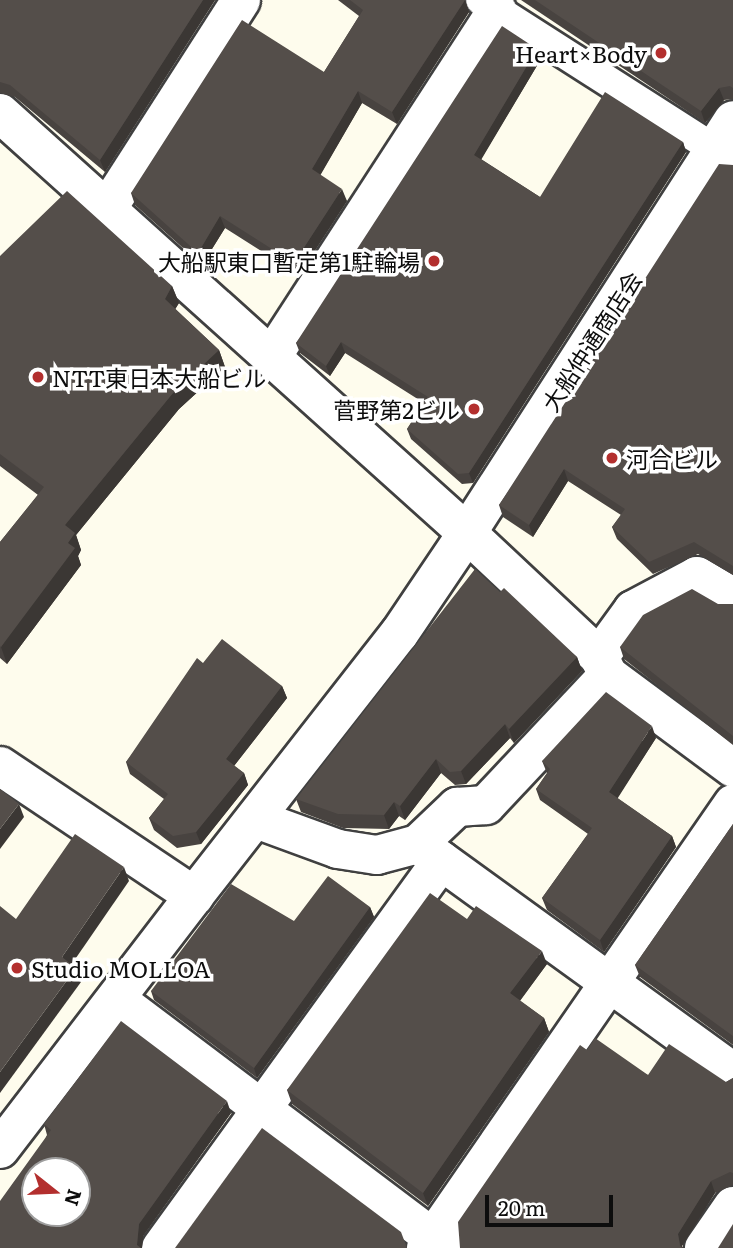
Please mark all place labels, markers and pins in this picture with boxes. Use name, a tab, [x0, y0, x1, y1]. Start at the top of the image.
place label: Heart×Body	[515, 39, 647, 67]
marker: Heart×Body	[653, 45, 669, 61]
place label: 大船駅東口暫定第1駐輪場	[158, 247, 420, 275]
marker: 大船駅東口暫定第1駐輪場	[426, 253, 442, 269]
place label: NTT東日本大船ビル	[52, 363, 266, 391]
marker: NTT東日本大船ビル	[30, 369, 46, 385]
place label: 菅野第2ビル	[333, 395, 460, 423]
marker: 菅野第2ビル	[466, 401, 482, 417]
place label: 河合ビル	[626, 444, 718, 472]
marker: 河合ビル	[604, 450, 620, 466]
place label: Studio MOLLOA	[31, 954, 210, 982]
marker: Studio MOLLOA	[9, 960, 25, 976]

